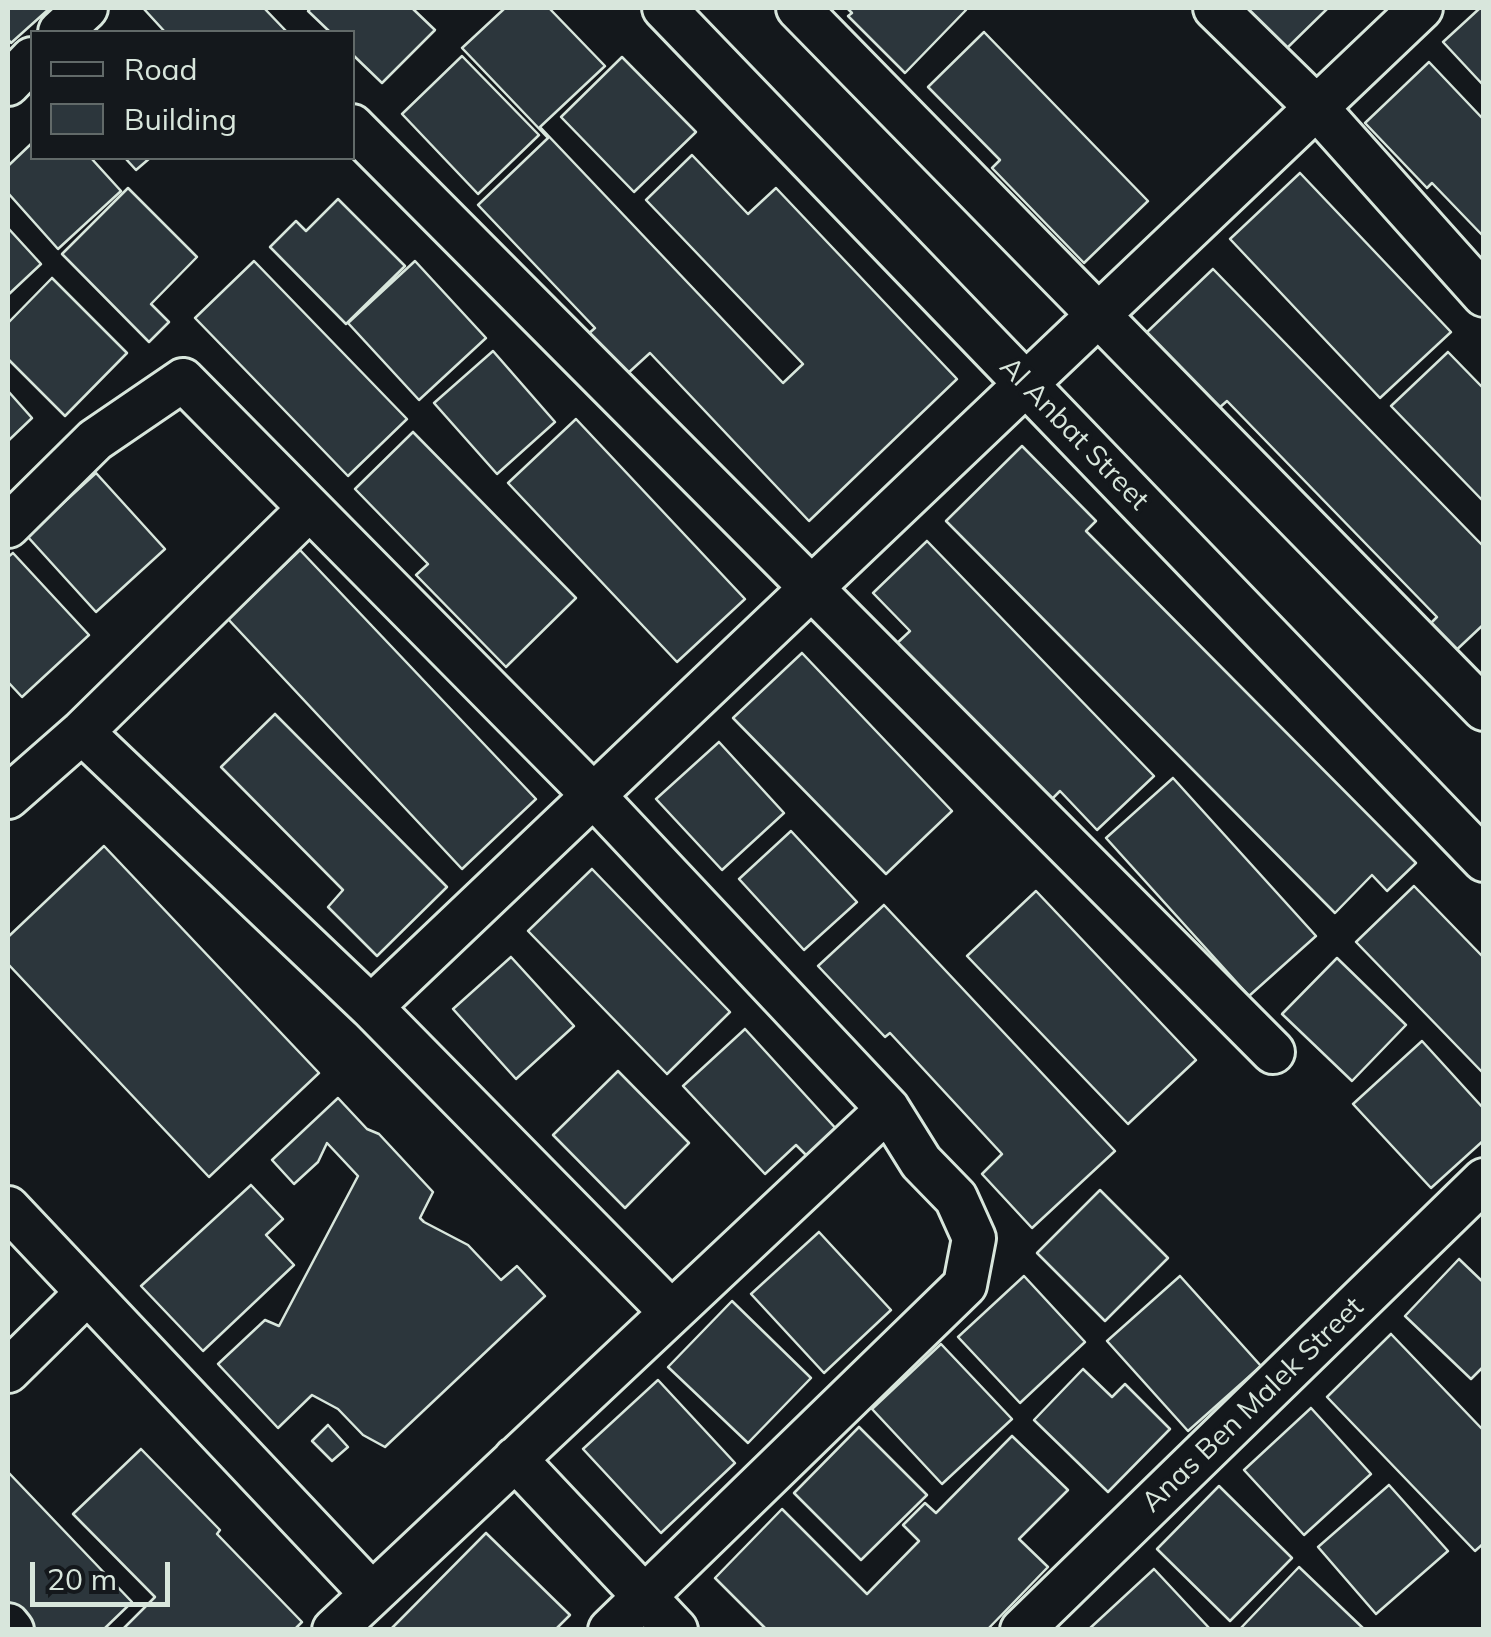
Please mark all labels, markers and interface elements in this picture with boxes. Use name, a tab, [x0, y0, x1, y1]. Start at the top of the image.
legend	[30, 30, 355, 160]
text: Road	[124, 50, 198, 88]
text: Building	[124, 100, 237, 138]
street label: Al Anbat Street	[993, 351, 1155, 517]
street label: Anas Ben Malek Street	[1135, 1291, 1371, 1519]
scale bar	[35, 1542, 175, 1604]
text: 20 m	[47, 1560, 117, 1598]

